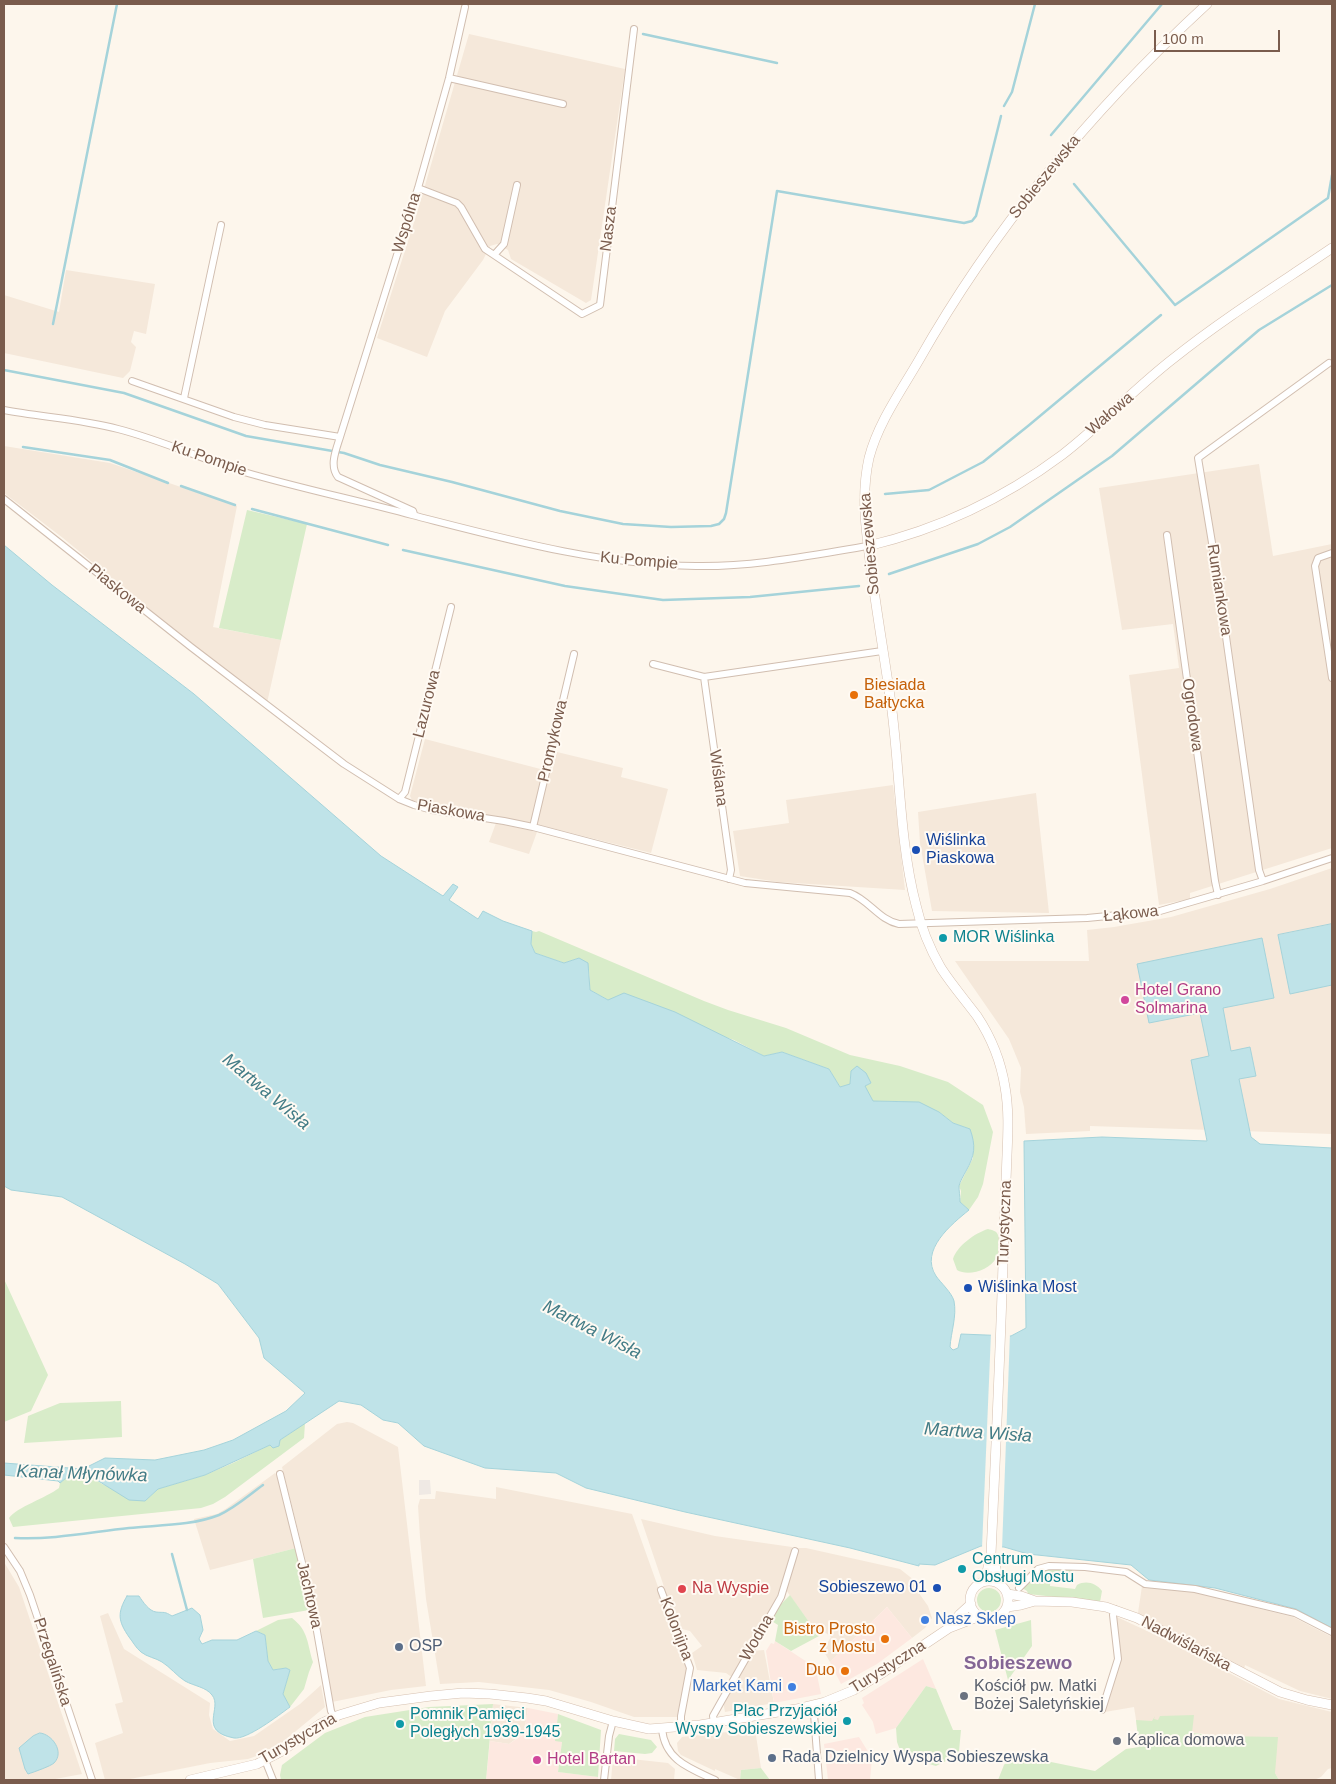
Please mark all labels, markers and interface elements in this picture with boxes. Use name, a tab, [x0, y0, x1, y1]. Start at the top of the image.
scale bar	[1156, 20, 1282, 52]
text: 100 m	[1162, 30, 1204, 47]
street label: Sobieszewska	[1005, 131, 1085, 223]
street label: Wspólna	[389, 190, 425, 256]
street label: Nasza	[597, 205, 621, 253]
street label: Wałowa	[1082, 388, 1138, 440]
street label: Ku Pompie	[169, 437, 249, 481]
street label: Sobieszewska	[856, 492, 884, 596]
street label: Rumiankowa	[1202, 543, 1236, 637]
street label: Ku Pompie	[599, 548, 679, 574]
street label: Piaskowa	[84, 560, 150, 618]
street label: Lazurowa	[409, 668, 445, 740]
place label: Biesiada Bałtycka	[864, 676, 925, 714]
street label: Ogrodowa	[1177, 677, 1207, 753]
marker: Biesiada Bałtycka	[848, 689, 860, 701]
street label: Promykowa	[534, 698, 572, 784]
street label: Wiślana	[705, 748, 731, 808]
street label: Piaskowa	[416, 796, 486, 826]
place label: Wiślinka Piaskowa	[926, 831, 994, 869]
marker: Wiślinka Piaskowa	[910, 844, 922, 856]
street label: Łąkowa	[1103, 902, 1159, 926]
place label: MOR Wiślinka	[953, 928, 1054, 948]
marker: MOR Wiślinka	[937, 932, 949, 944]
place label: Hotel Grano Solmarina	[1135, 981, 1221, 1019]
marker: Hotel Grano Solmarina	[1119, 994, 1131, 1006]
water label: Martwa Wisła	[218, 1049, 314, 1135]
street label: Turystyczna	[994, 1180, 1016, 1266]
place label: Wiślinka Most	[978, 1278, 1077, 1298]
marker: Wiślinka Most	[962, 1282, 974, 1294]
water label: Martwa Wisła	[539, 1296, 645, 1364]
water label: Martwa Wisła	[923, 1418, 1033, 1448]
water label: Kanał Młynówka	[16, 1461, 148, 1487]
place label: Centrum Obsługi Mostu	[972, 1550, 1074, 1588]
street label: Jachtowa	[292, 1560, 326, 1630]
marker: Centrum Obsługi Mostu	[956, 1563, 968, 1575]
place label: Sobieszewo 01	[818, 1578, 927, 1598]
place label: Na Wyspie	[692, 1579, 769, 1599]
marker: Sobieszewo 01	[931, 1582, 943, 1594]
marker: Na Wyspie	[676, 1583, 688, 1595]
street label: Kolonijna	[655, 1595, 697, 1663]
place label: Nasz Sklep	[935, 1610, 1016, 1630]
street label: Wodna	[736, 1611, 778, 1665]
street label: Nadwiślańska	[1138, 1612, 1234, 1676]
marker: Nasz Sklep	[919, 1614, 931, 1626]
street label: Przegalińska	[29, 1615, 75, 1709]
place label: Bistro Prosto z Mostu	[783, 1620, 875, 1658]
marker: Bistro Prosto z Mostu	[879, 1633, 891, 1645]
street label: Turystyczna	[847, 1636, 929, 1698]
place label: OSP	[409, 1637, 443, 1657]
marker: OSP	[393, 1641, 405, 1653]
district label: Sobieszewo	[964, 1653, 1072, 1675]
place label: Duo	[806, 1661, 835, 1681]
marker: Duo	[839, 1665, 851, 1677]
place label: Market Kami	[692, 1677, 782, 1697]
place label: Kościół pw. Matki Bożej Saletyńskiej	[974, 1677, 1104, 1715]
marker: Market Kami	[786, 1681, 798, 1693]
marker: Kościół pw. Matki Bożej Saletyńskiej	[958, 1690, 970, 1702]
place label: Plac Przyjaciół Wyspy Sobieszewskiej	[675, 1702, 837, 1740]
place label: Pomnik Pamięci Poległych 1939-1945	[410, 1705, 560, 1743]
street label: Turystyczna	[256, 1709, 340, 1769]
marker: Plac Przyjaciół Wyspy Sobieszewskiej	[841, 1715, 853, 1727]
marker: Pomnik Pamięci Poległych 1939-1945	[394, 1718, 406, 1730]
place label: Kaplica domowa	[1127, 1731, 1244, 1751]
marker: Kaplica domowa	[1111, 1735, 1123, 1747]
place label: Rada Dzielnicy Wyspa Sobieszewska	[782, 1748, 1049, 1768]
place label: Hotel Bartan	[547, 1750, 636, 1770]
marker: Rada Dzielnicy Wyspa Sobieszewska	[766, 1752, 778, 1764]
marker: Hotel Bartan	[531, 1754, 543, 1766]

